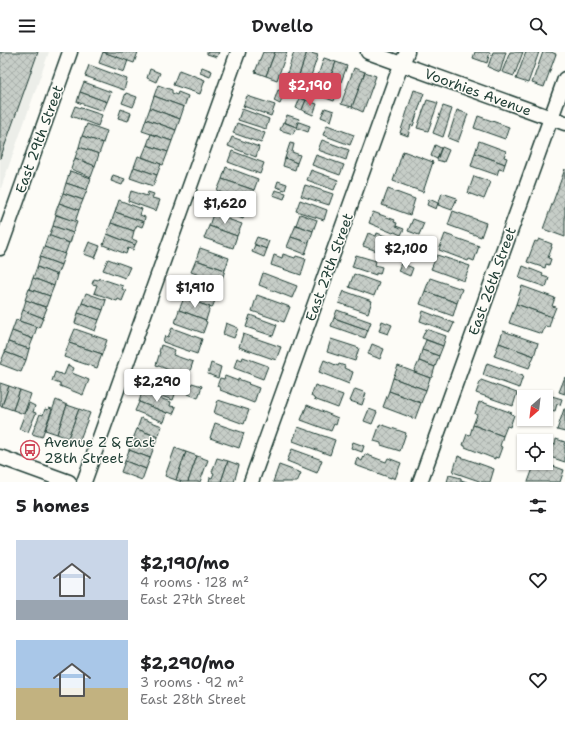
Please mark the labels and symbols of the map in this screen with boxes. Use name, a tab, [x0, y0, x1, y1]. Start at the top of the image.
street label: Voorhies Avenue	[422, 64, 534, 120]
pin: $2,190	[277, 73, 343, 107]
street label: East 29th Street	[11, 82, 67, 196]
pin: $1,620	[192, 191, 258, 225]
street label: East 27th Street	[301, 211, 357, 323]
street label: East 26th Street	[464, 224, 520, 338]
pin: $2,100	[373, 236, 439, 270]
pin: $1,910	[162, 275, 228, 309]
pin: $2,290	[124, 369, 190, 403]
north arrow	[517, 390, 553, 426]
place label: Avenue Z & East 28th Street	[44, 433, 155, 467]
bus stop icon: Avenue Z & East 28th Street	[19, 439, 41, 461]

